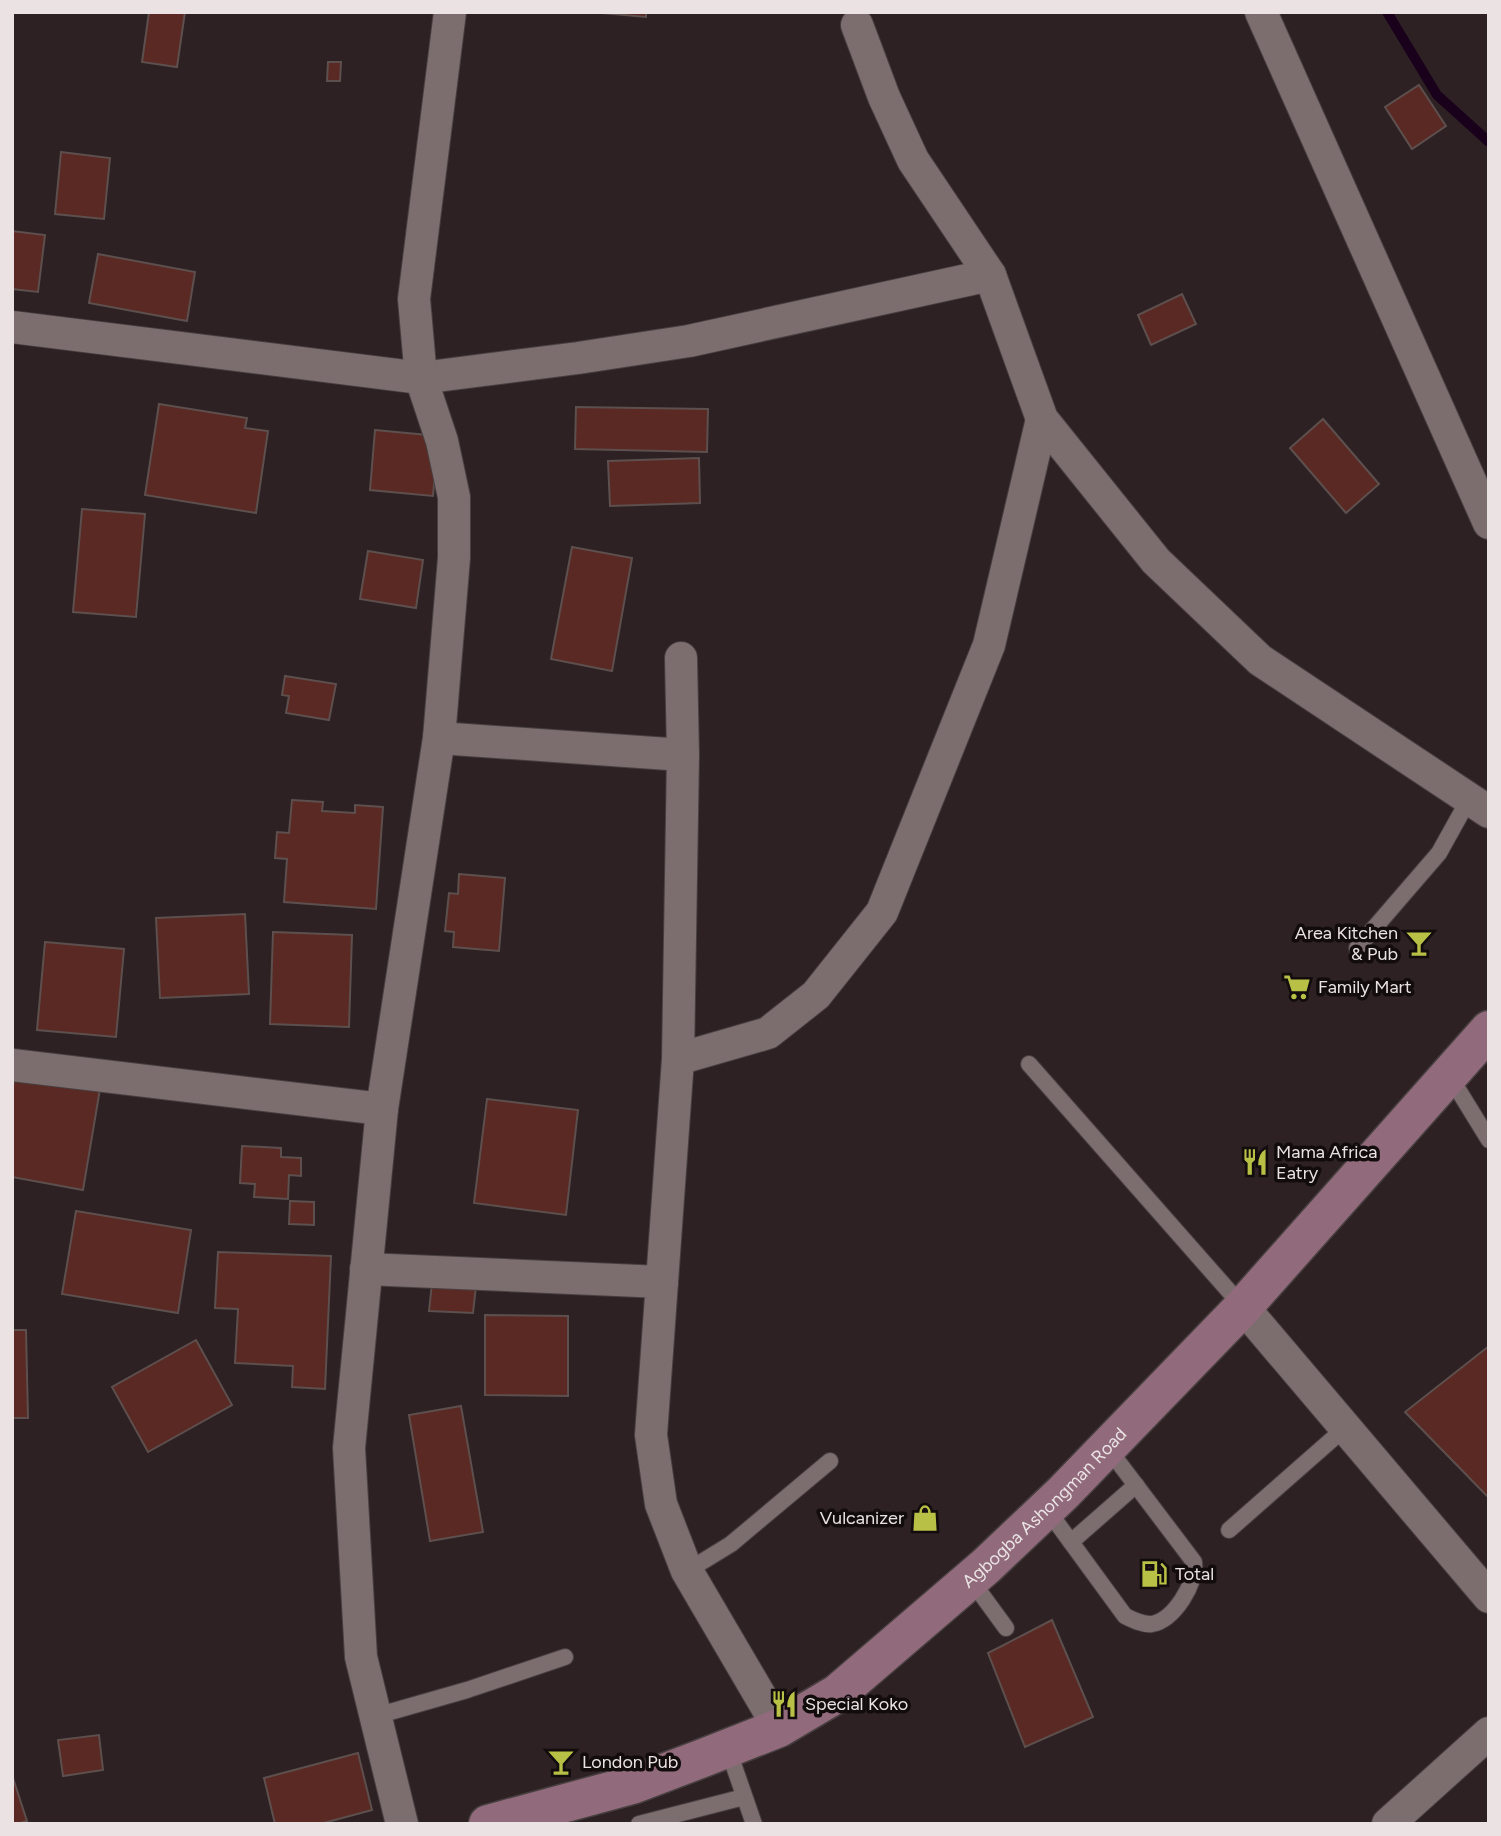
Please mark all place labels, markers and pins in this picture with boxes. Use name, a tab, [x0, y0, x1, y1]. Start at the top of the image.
place label: Area Kitchen & Pub	[1295, 922, 1398, 965]
bar icon: Area Kitchen & Pub	[1404, 928, 1434, 958]
supermarket icon: Family Mart	[1282, 972, 1312, 1002]
place label: Family Mart	[1318, 976, 1412, 998]
place label: Mama Africa Eatry	[1276, 1141, 1377, 1184]
restaurant icon: Mama Africa Eatry	[1240, 1147, 1270, 1177]
shop icon: Vulcanizer	[910, 1503, 940, 1533]
place label: Vulcanizer	[820, 1507, 904, 1529]
fuel station icon: Total	[1139, 1559, 1169, 1589]
place label: Total	[1175, 1563, 1214, 1585]
restaurant icon: Special Koko	[769, 1689, 799, 1719]
place label: Special Koko	[805, 1693, 908, 1715]
bar icon: London Pub	[546, 1747, 576, 1777]
place label: London Pub	[582, 1751, 678, 1773]

